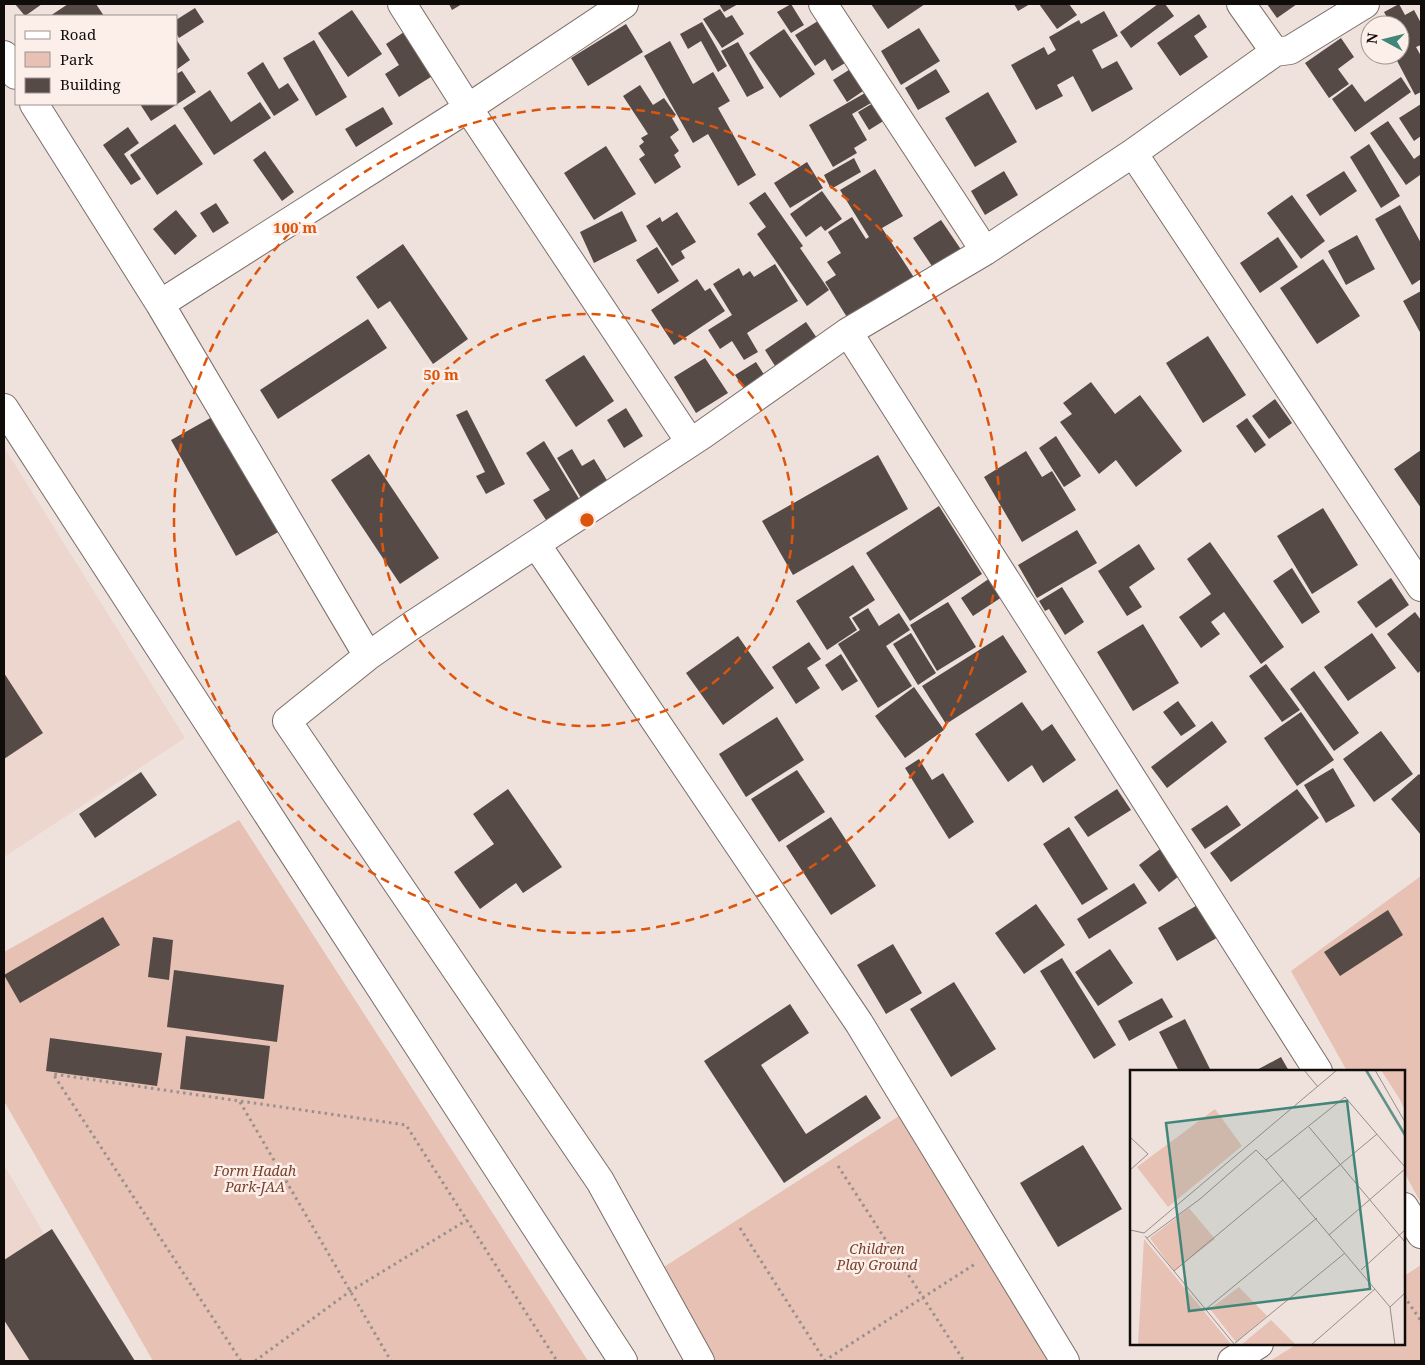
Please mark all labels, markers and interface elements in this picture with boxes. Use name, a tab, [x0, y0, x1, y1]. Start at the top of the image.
legend	[15, 15, 178, 105]
north arrow	[1360, 15, 1410, 65]
text: Road	[60, 24, 96, 44]
text: N	[1361, 32, 1382, 45]
text: Park	[60, 49, 94, 69]
text: Building	[60, 74, 121, 94]
text: 100 m	[273, 217, 317, 237]
text: 50 m	[423, 364, 459, 384]
centre of rings	[578, 511, 596, 529]
inset map	[1130, 1070, 1405, 1345]
park label: Form Hadah Park-JAA	[213, 1161, 297, 1196]
park label: Children Play Ground	[836, 1239, 918, 1274]

